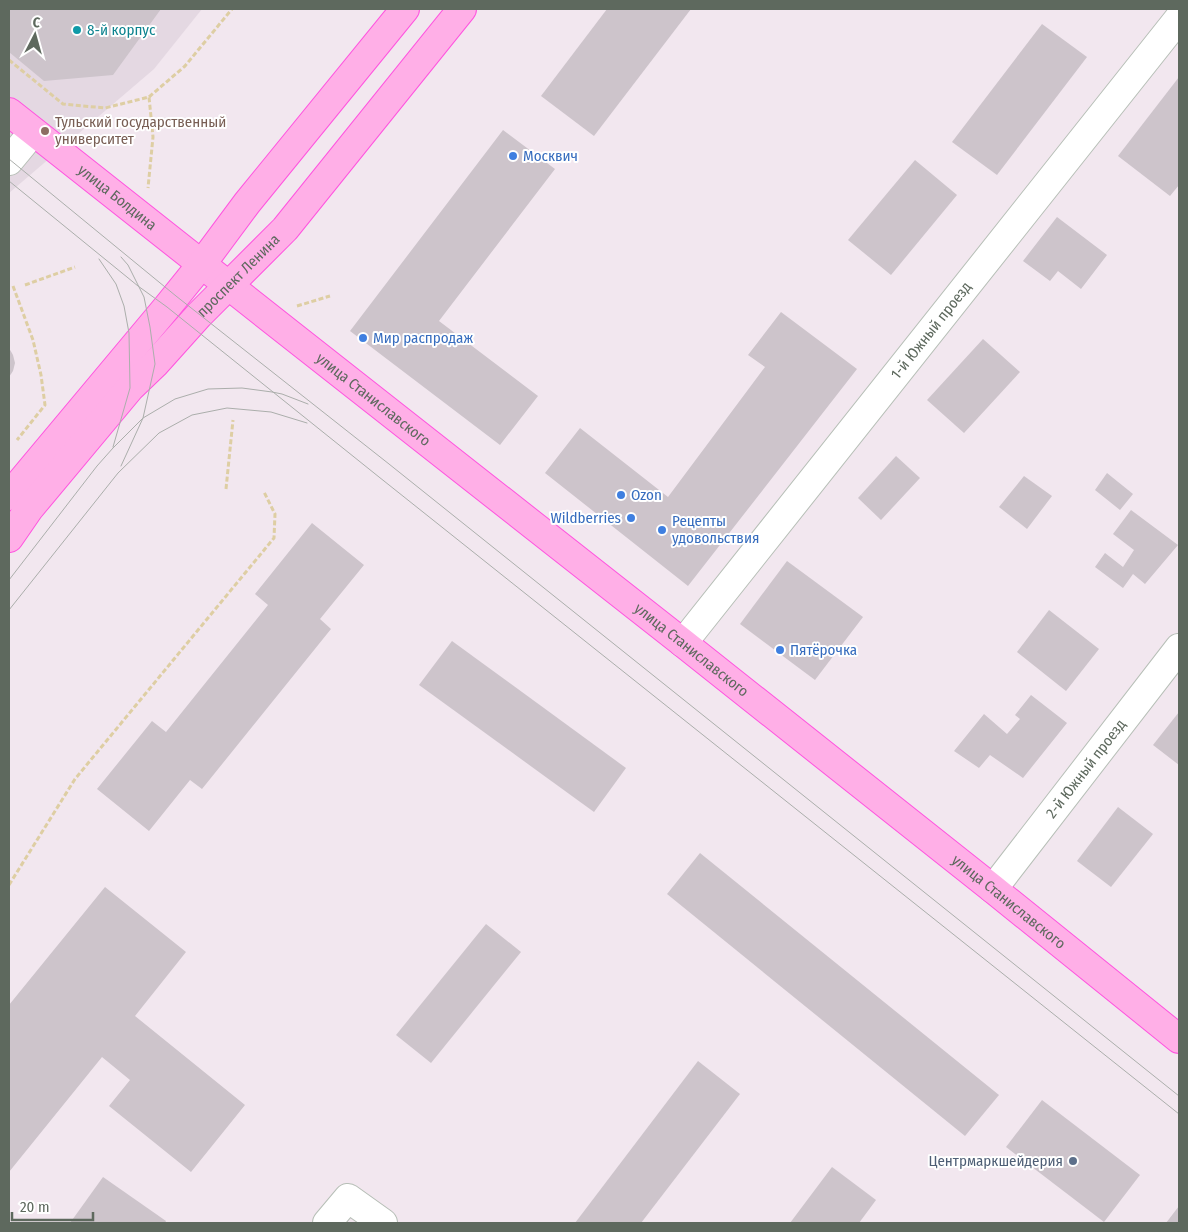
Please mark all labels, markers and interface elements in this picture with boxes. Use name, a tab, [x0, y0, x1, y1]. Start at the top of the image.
north arrow	[10, 10, 60, 60]
text: С	[32, 14, 41, 31]
place label: 8-й корпус	[87, 21, 156, 39]
marker: 8-й корпус	[71, 24, 83, 36]
place label: Тульский государственный университет	[55, 113, 226, 148]
marker: Тульский государственный университет	[39, 125, 51, 137]
place label: Москвич	[523, 147, 578, 165]
marker: Москвич	[507, 150, 519, 162]
street label: улица Болдина	[74, 161, 160, 234]
street label: проспект Ленина	[193, 230, 284, 321]
street label: 1-й Южный проезд	[887, 278, 975, 383]
place label: Мир распродаж	[373, 329, 473, 347]
marker: Мир распродаж	[357, 332, 369, 344]
street label: улица Станиславского	[312, 349, 434, 450]
place label: Ozon	[631, 486, 662, 504]
marker: Ozon	[615, 489, 627, 501]
place label: Wildberries	[551, 509, 621, 527]
marker: Wildberries	[625, 512, 637, 524]
place label: Рецепты удовольствия	[672, 512, 759, 547]
marker: Рецепты удовольствия	[656, 524, 668, 536]
street label: улица Станиславского	[631, 599, 752, 701]
place label: Пятёрочка	[790, 641, 857, 659]
marker: Пятёрочка	[774, 644, 786, 656]
street label: 2-й Южный проезд	[1042, 716, 1130, 822]
street label: улица Станиславского	[948, 851, 1069, 953]
place label: Центрмаркшейдерия	[928, 1152, 1063, 1170]
marker: Центрмаркшейдерия	[1067, 1155, 1079, 1167]
scale bar	[12, 1190, 94, 1222]
text: 20 m	[20, 1198, 50, 1216]

